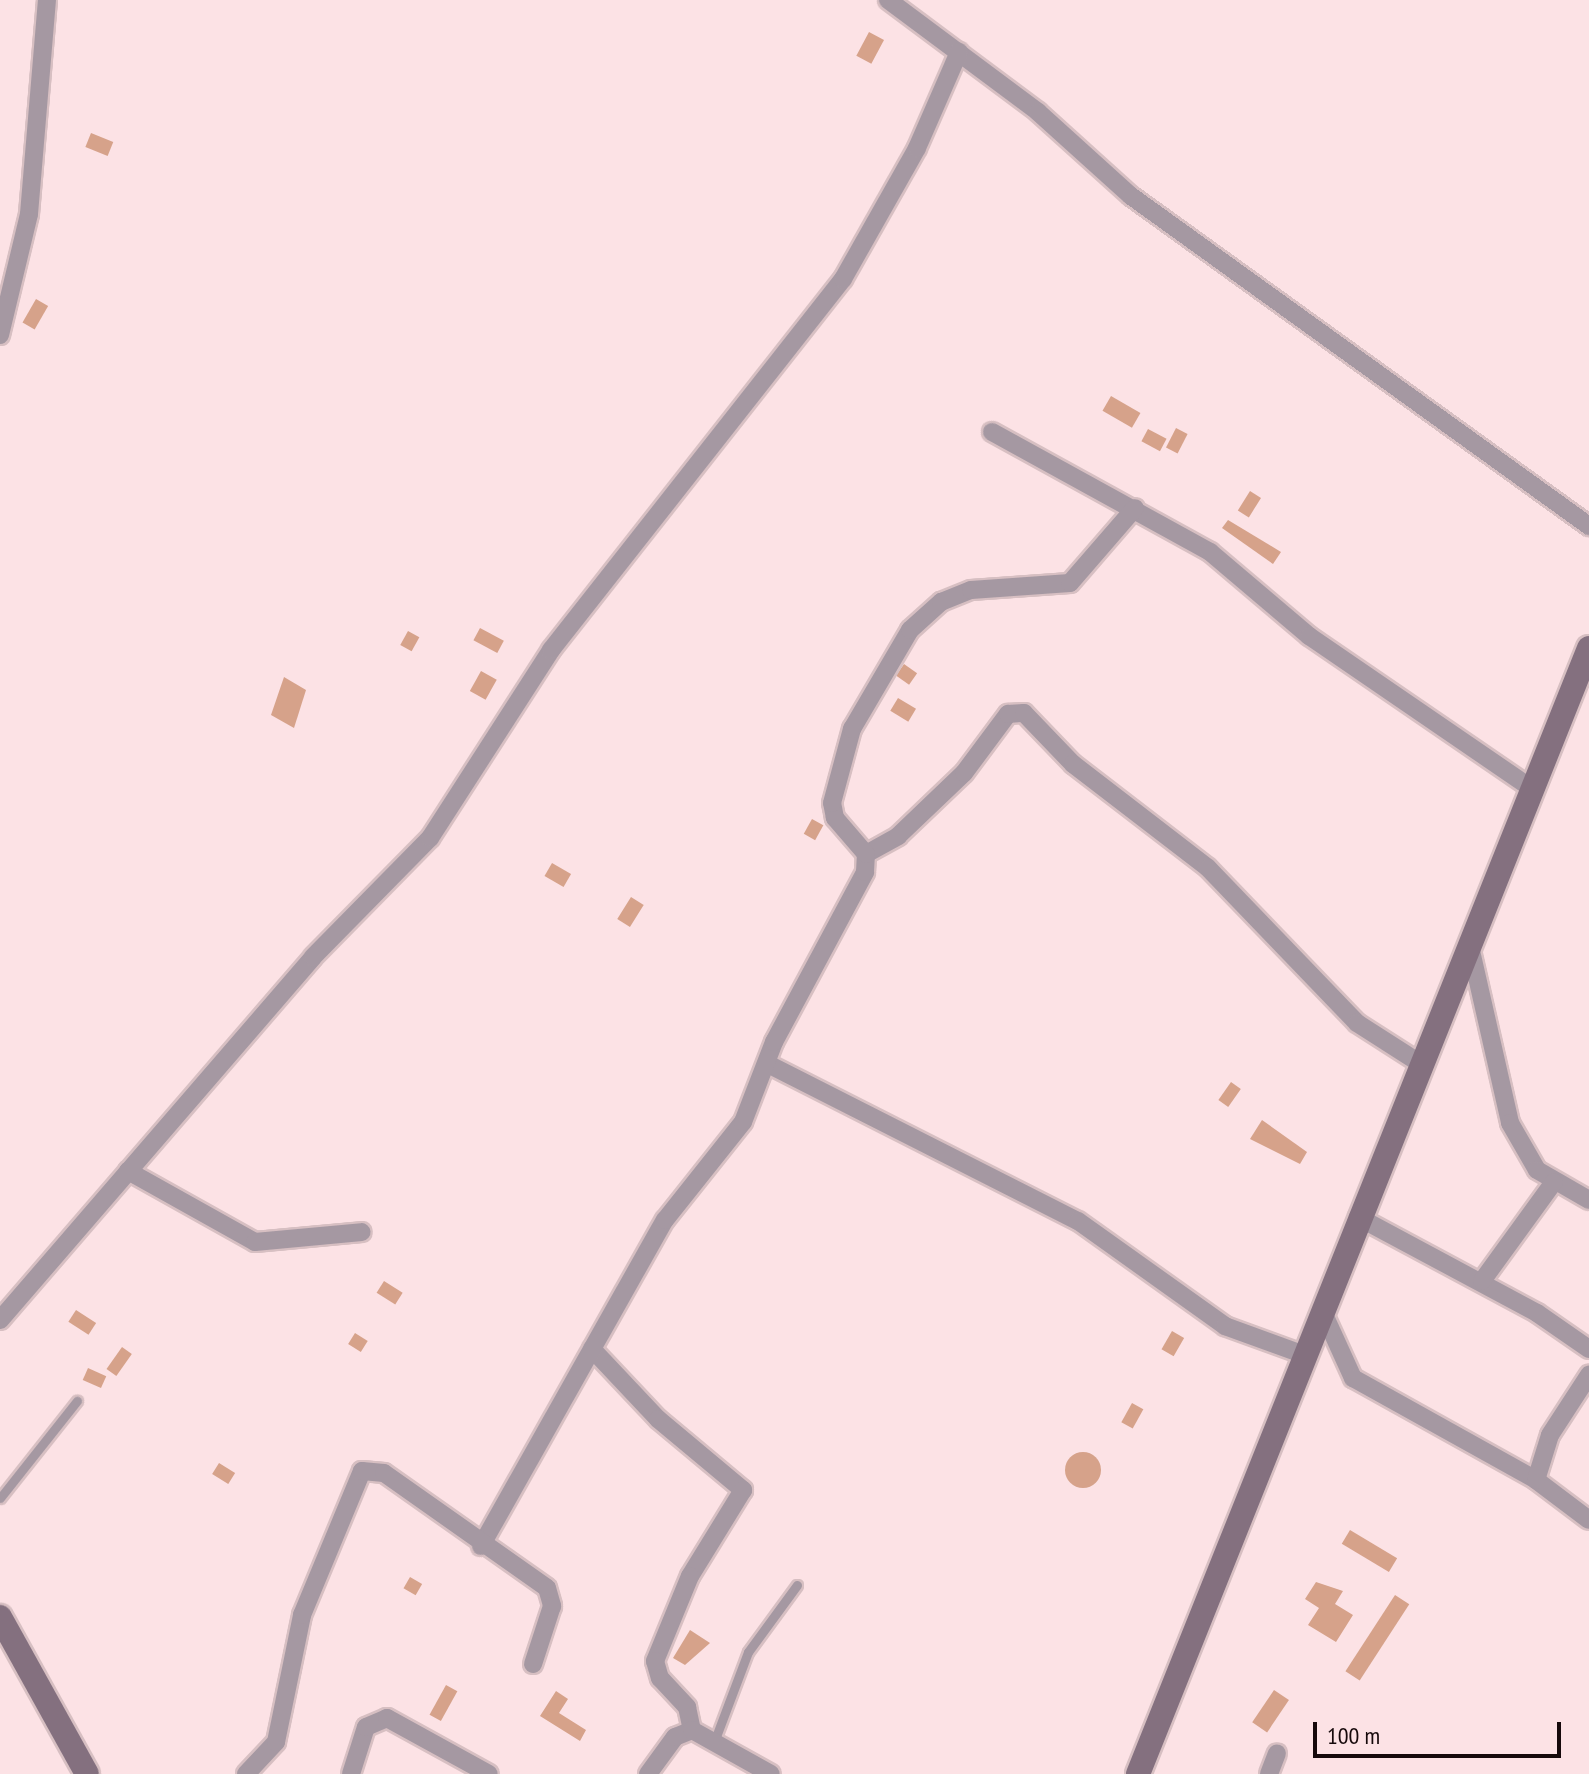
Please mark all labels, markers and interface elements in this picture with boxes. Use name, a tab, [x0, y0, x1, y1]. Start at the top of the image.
scale bar	[1317, 1706, 1565, 1756]
text: 100 m	[1327, 1720, 1380, 1751]

